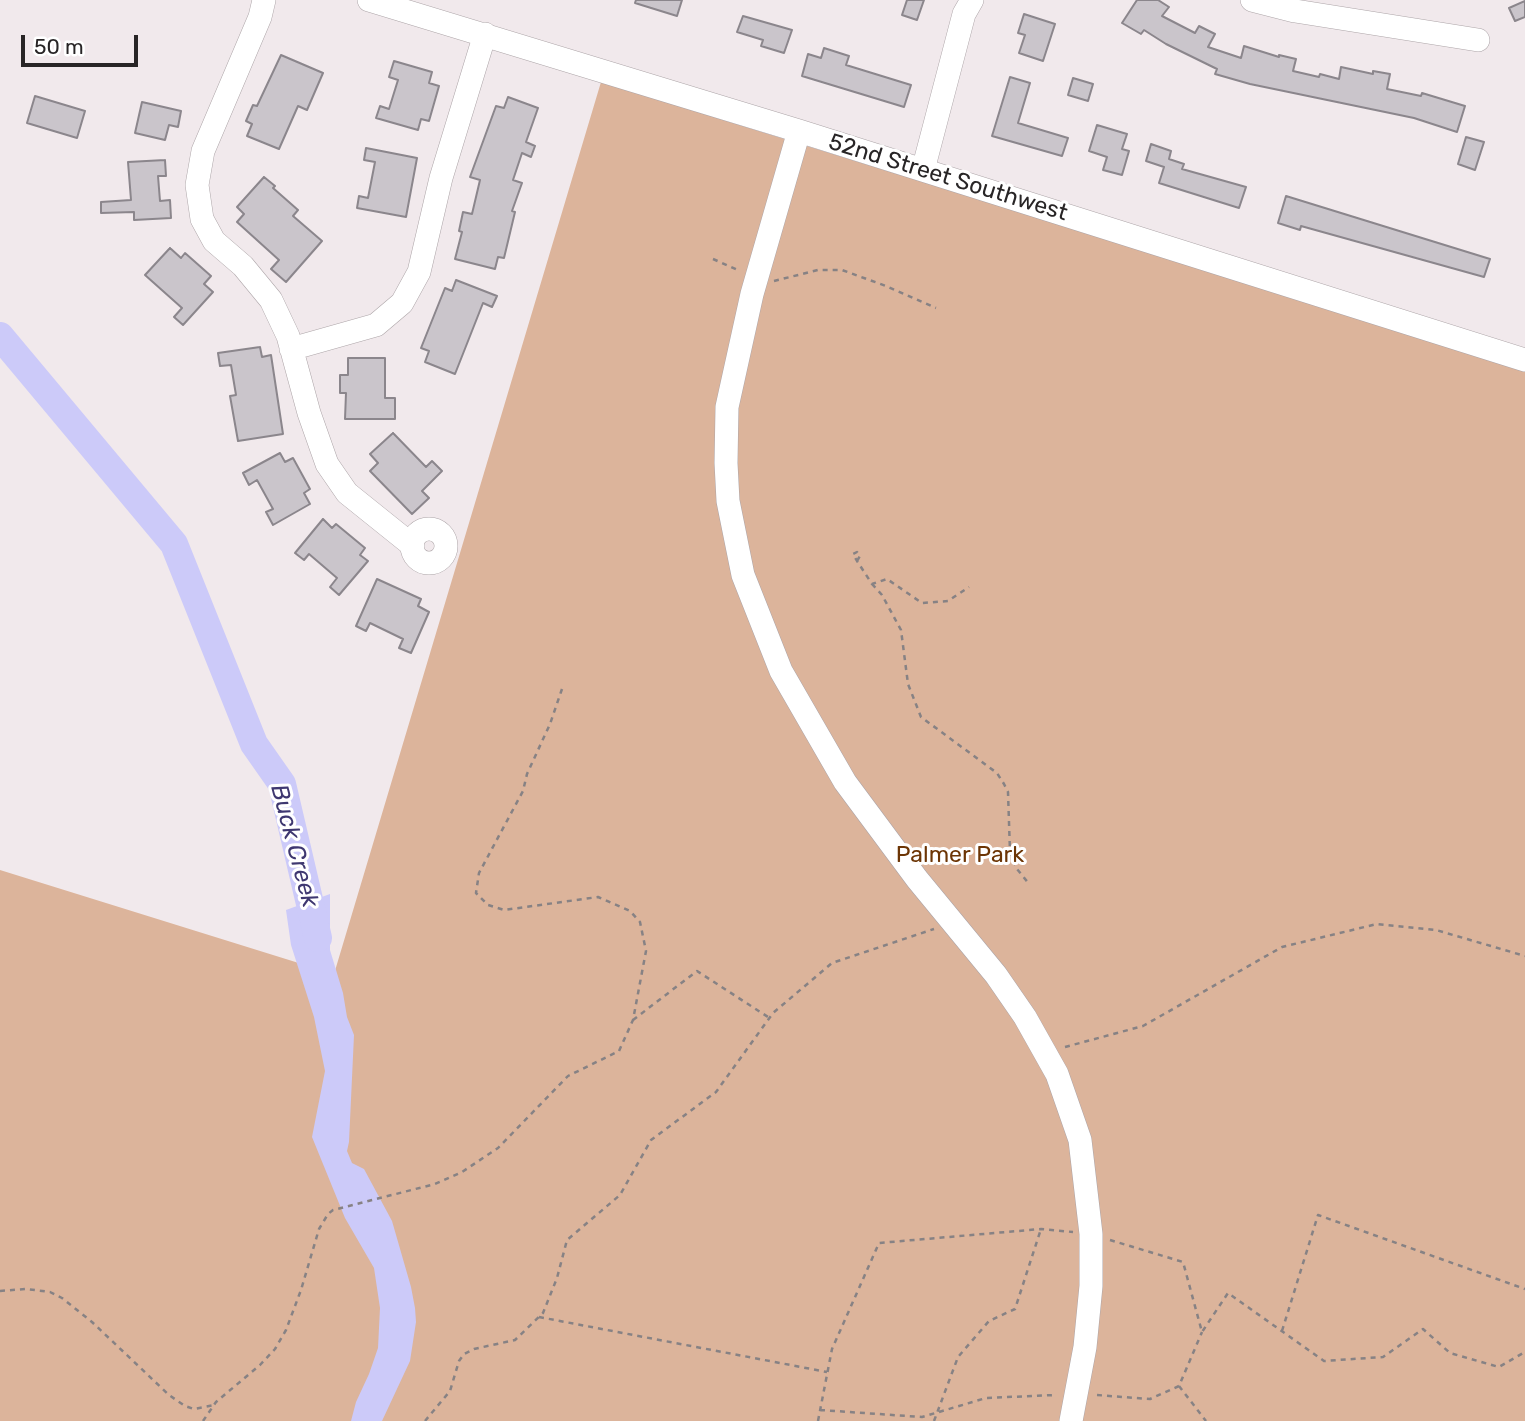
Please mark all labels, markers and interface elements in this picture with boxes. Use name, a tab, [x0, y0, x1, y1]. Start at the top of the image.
scale bar	[24, 21, 142, 65]
text: 50 m	[34, 34, 84, 59]
street label: 52nd Street Southwest	[825, 128, 1071, 228]
water label: Buck Creek	[264, 781, 324, 911]
park label: Palmer Park	[896, 841, 1024, 869]

